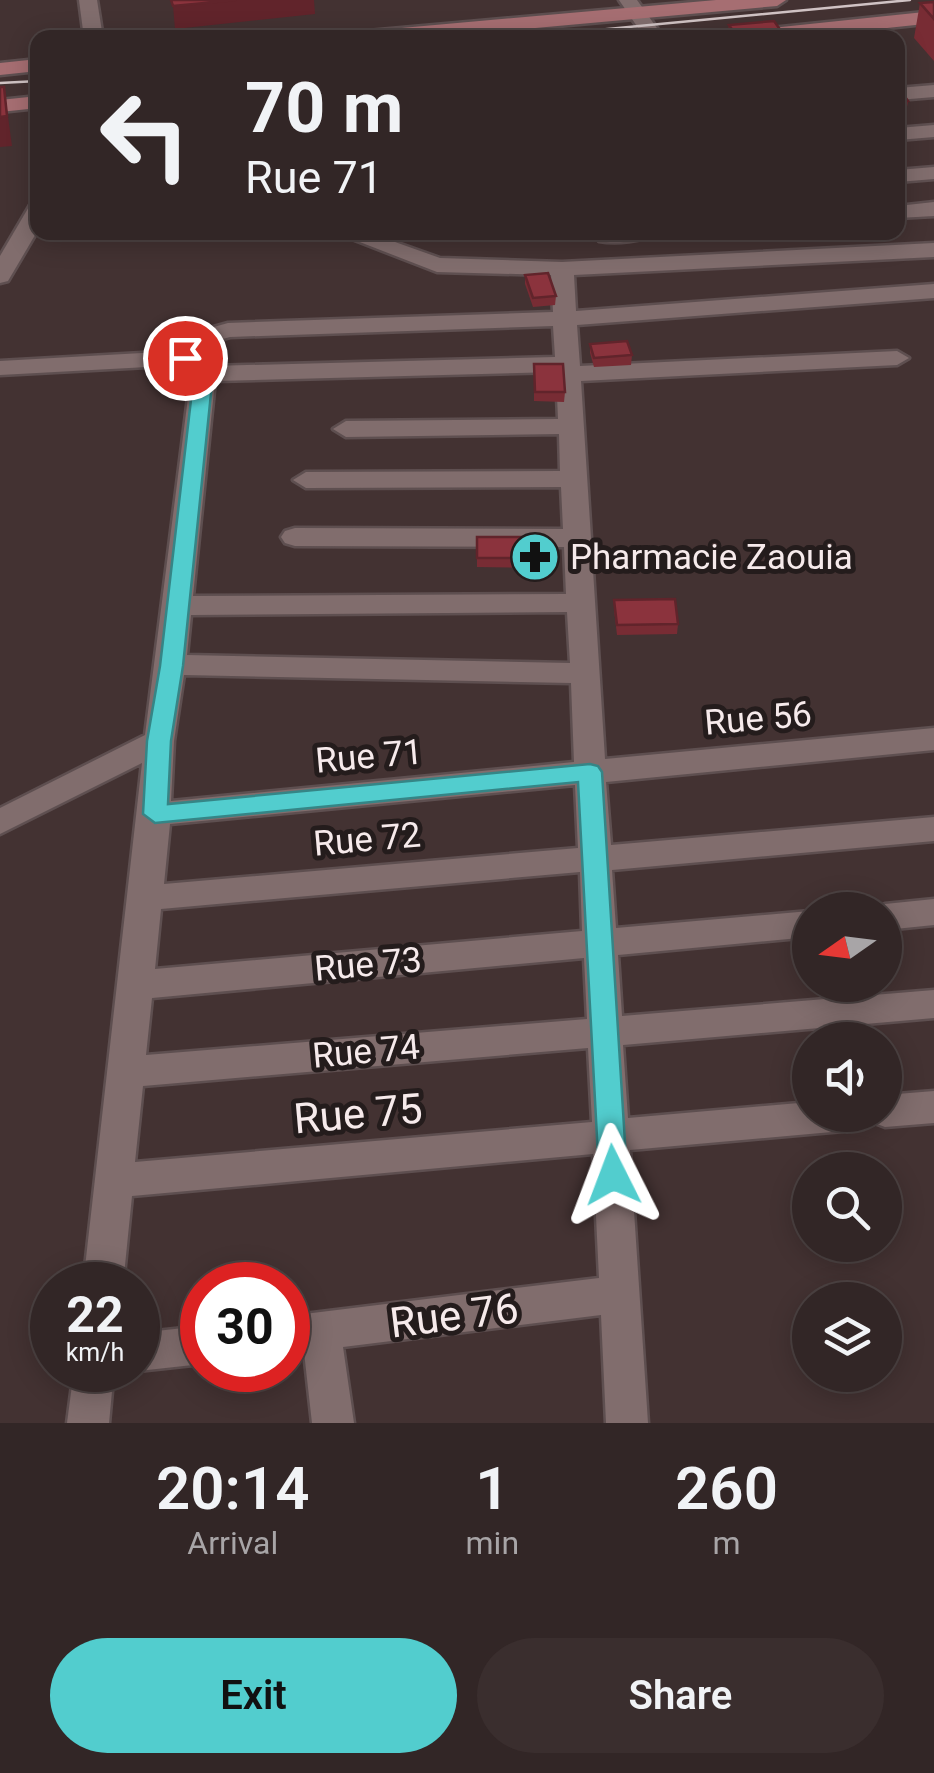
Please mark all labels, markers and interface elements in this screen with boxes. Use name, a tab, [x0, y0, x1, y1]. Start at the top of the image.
text: 70 m	[245, 67, 403, 149]
icon: left	[80, 70, 210, 200]
text: Rue 71	[245, 151, 383, 204]
pin	[143, 316, 228, 401]
icon: arrive	[158, 331, 213, 386]
pharmacy icon: Pharmacie Zaouia	[509, 531, 561, 583]
place label: Pharmacie Zaouia	[570, 537, 853, 578]
street label: Rue 56	[703, 693, 813, 744]
street label: Rue 71	[314, 731, 424, 782]
street label: Rue 72	[312, 814, 422, 865]
north arrow	[792, 892, 902, 1002]
map controls	[792, 892, 902, 1392]
street label: Rue 73	[313, 939, 423, 990]
button: sound	[792, 1022, 902, 1132]
street label: Rue 74	[311, 1026, 421, 1077]
street label: Rue 75	[292, 1083, 424, 1144]
position arrow	[561, 1123, 665, 1227]
button: search	[792, 1152, 902, 1262]
speed limit sign: 30	[180, 1262, 310, 1392]
button: layers	[792, 1282, 902, 1392]
street label: Rue 76	[387, 1283, 521, 1348]
text: 22	[66, 1286, 124, 1344]
text: km/h	[66, 1338, 124, 1367]
text: 20:14	[156, 1453, 310, 1524]
text: 1	[475, 1453, 509, 1524]
text: 260	[675, 1453, 778, 1524]
text: Arrival	[187, 1524, 278, 1562]
text: min	[466, 1524, 519, 1562]
text: m	[712, 1524, 741, 1562]
button: Exit	[50, 1638, 457, 1753]
button: Share	[477, 1638, 884, 1753]

